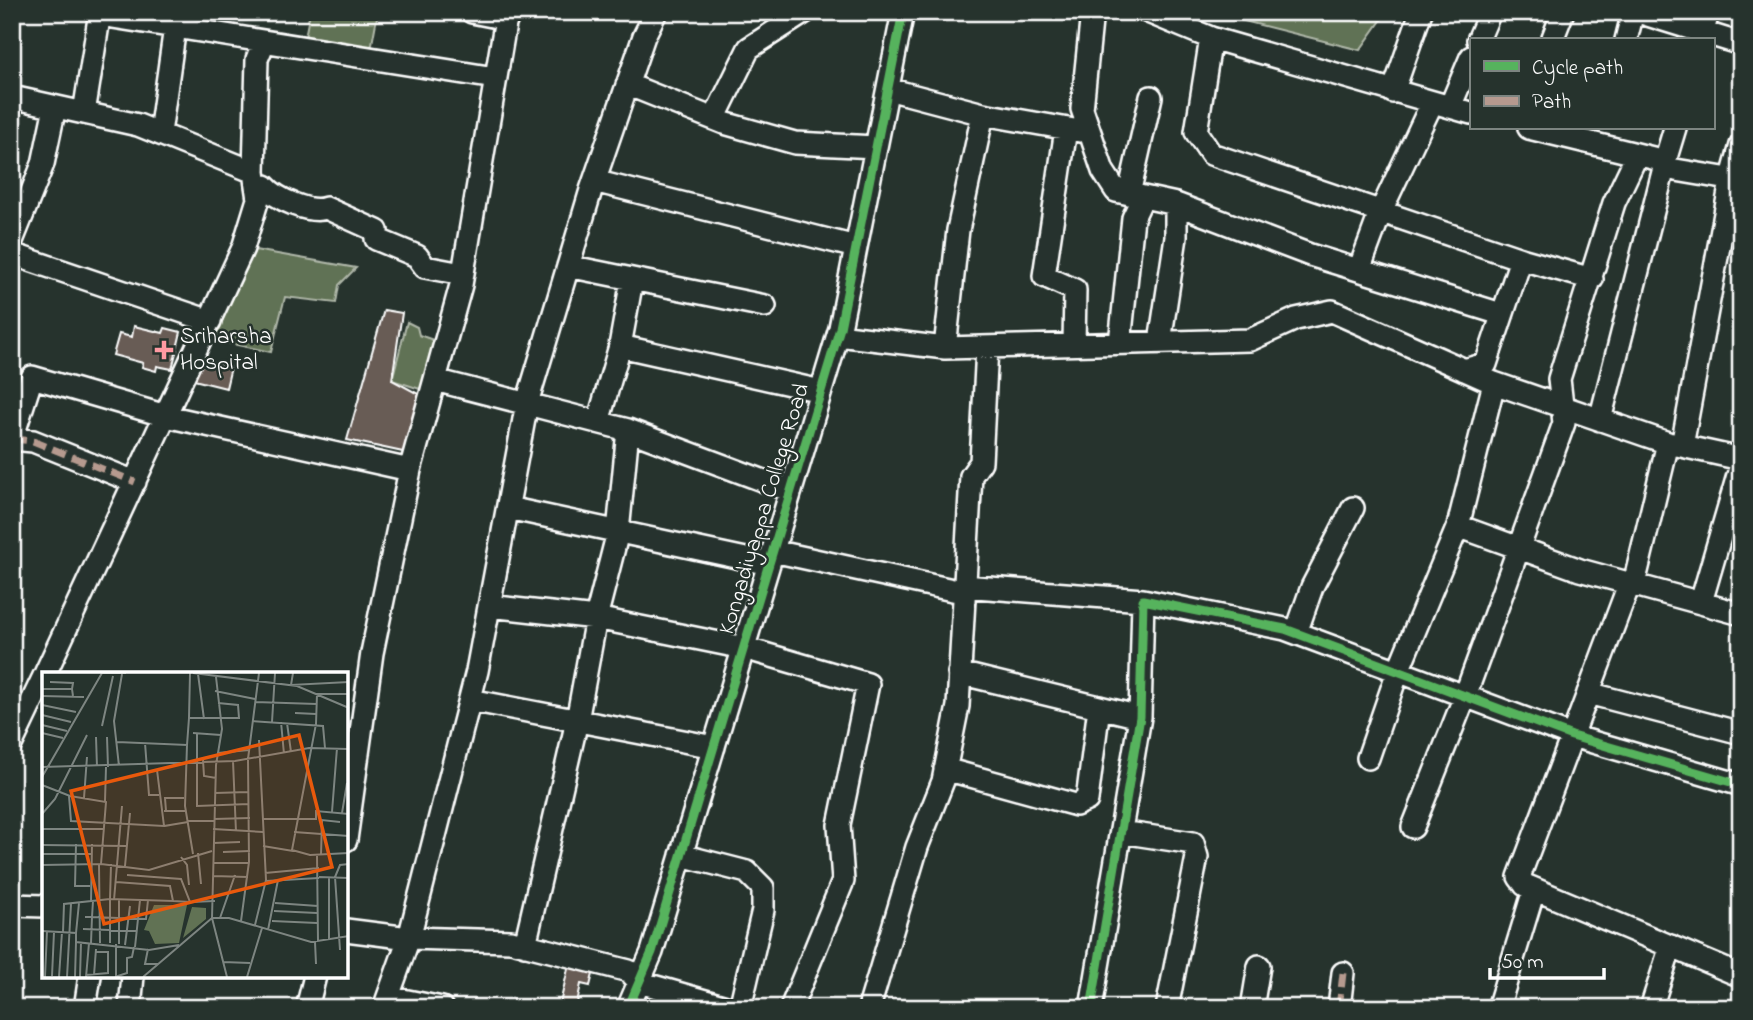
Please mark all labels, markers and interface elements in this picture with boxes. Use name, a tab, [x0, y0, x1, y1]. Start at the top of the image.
legend	[1470, 38, 1714, 130]
text: Cycle path	[1532, 54, 1623, 86]
text: Path	[1532, 88, 1571, 118]
place label: Sriharsha Hospital	[180, 321, 272, 380]
marker: Sriharsha Hospital	[154, 340, 174, 360]
street label: Kongadiyappa College Road	[711, 379, 821, 639]
inset map	[42, 672, 348, 978]
scale bar	[1490, 936, 1604, 980]
text: 50 m	[1501, 948, 1544, 978]

